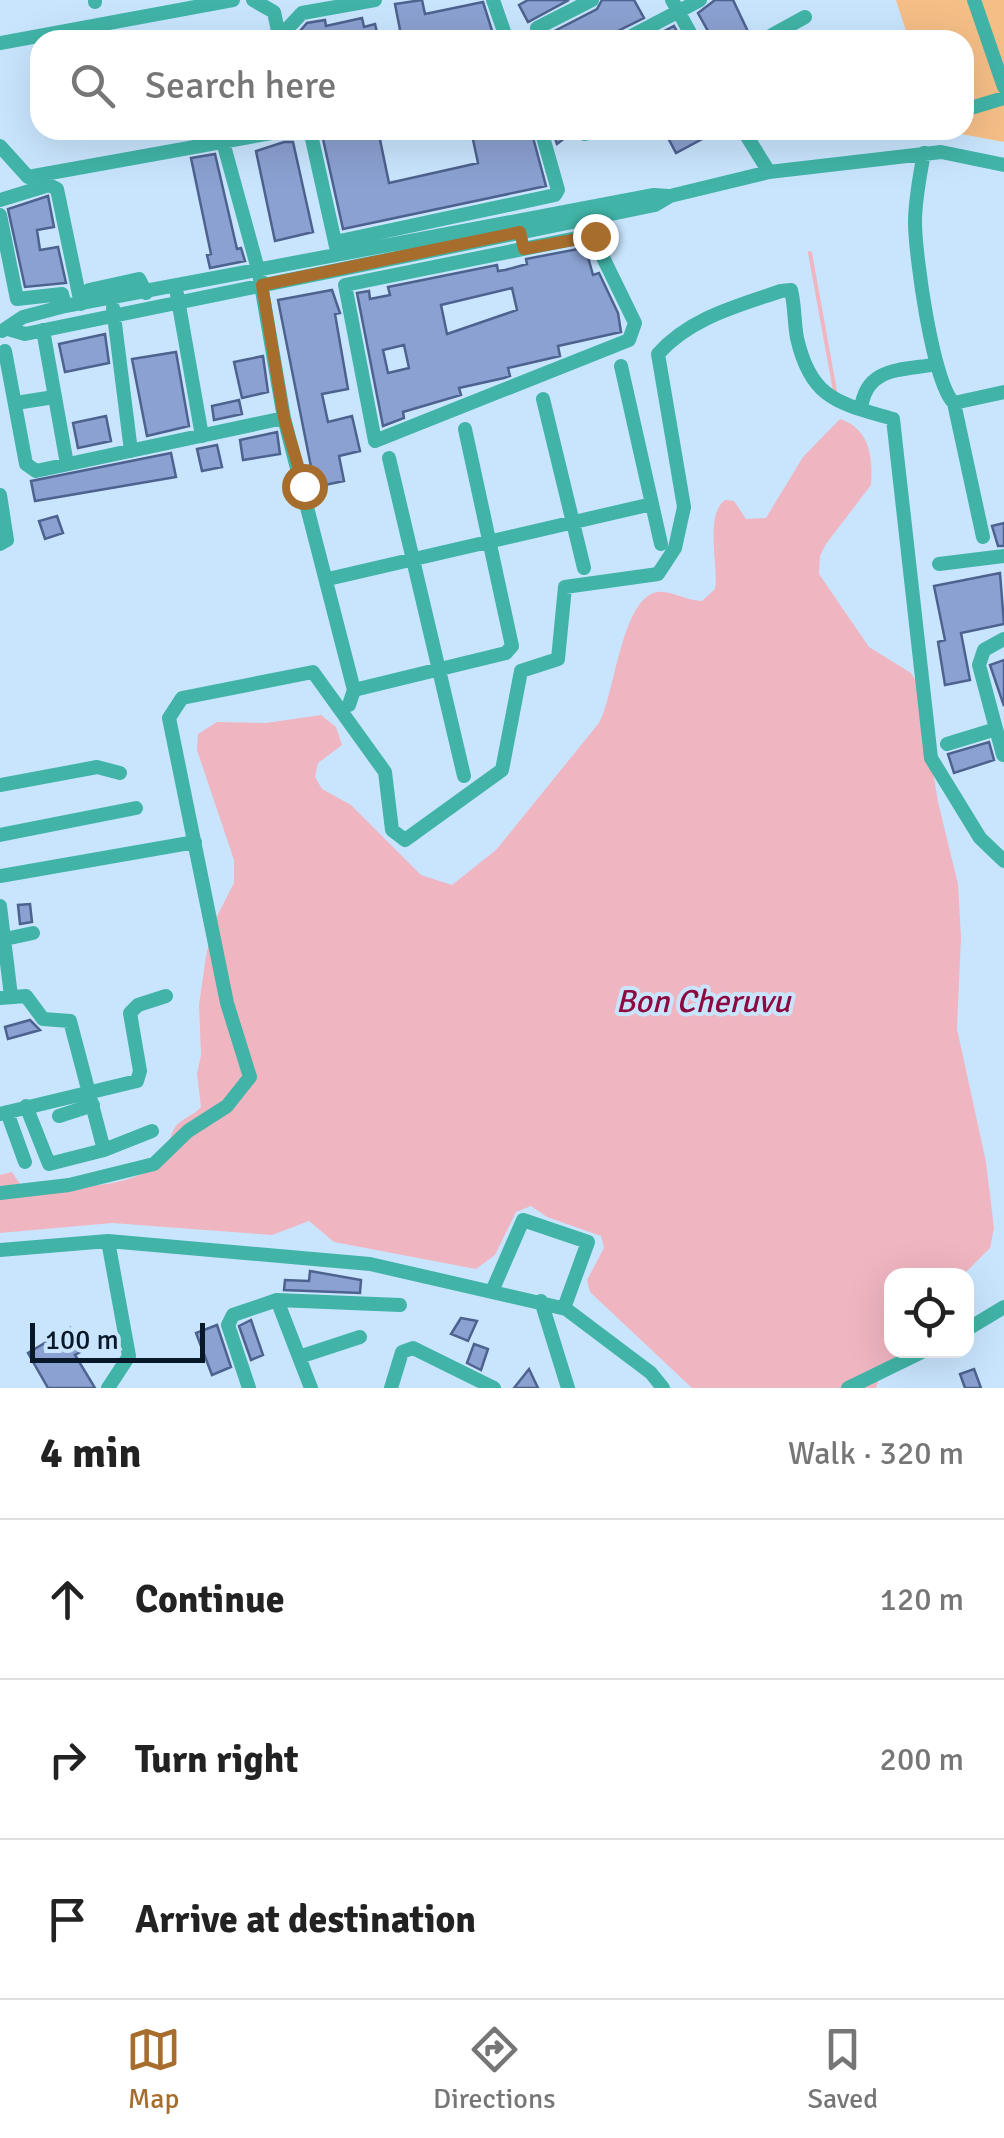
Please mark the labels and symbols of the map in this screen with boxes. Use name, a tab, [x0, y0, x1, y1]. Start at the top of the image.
route end	[573, 214, 619, 260]
route start	[282, 464, 328, 510]
water label: Bon Cheruvu	[616, 982, 792, 1021]
scale bar	[30, 1318, 205, 1362]

